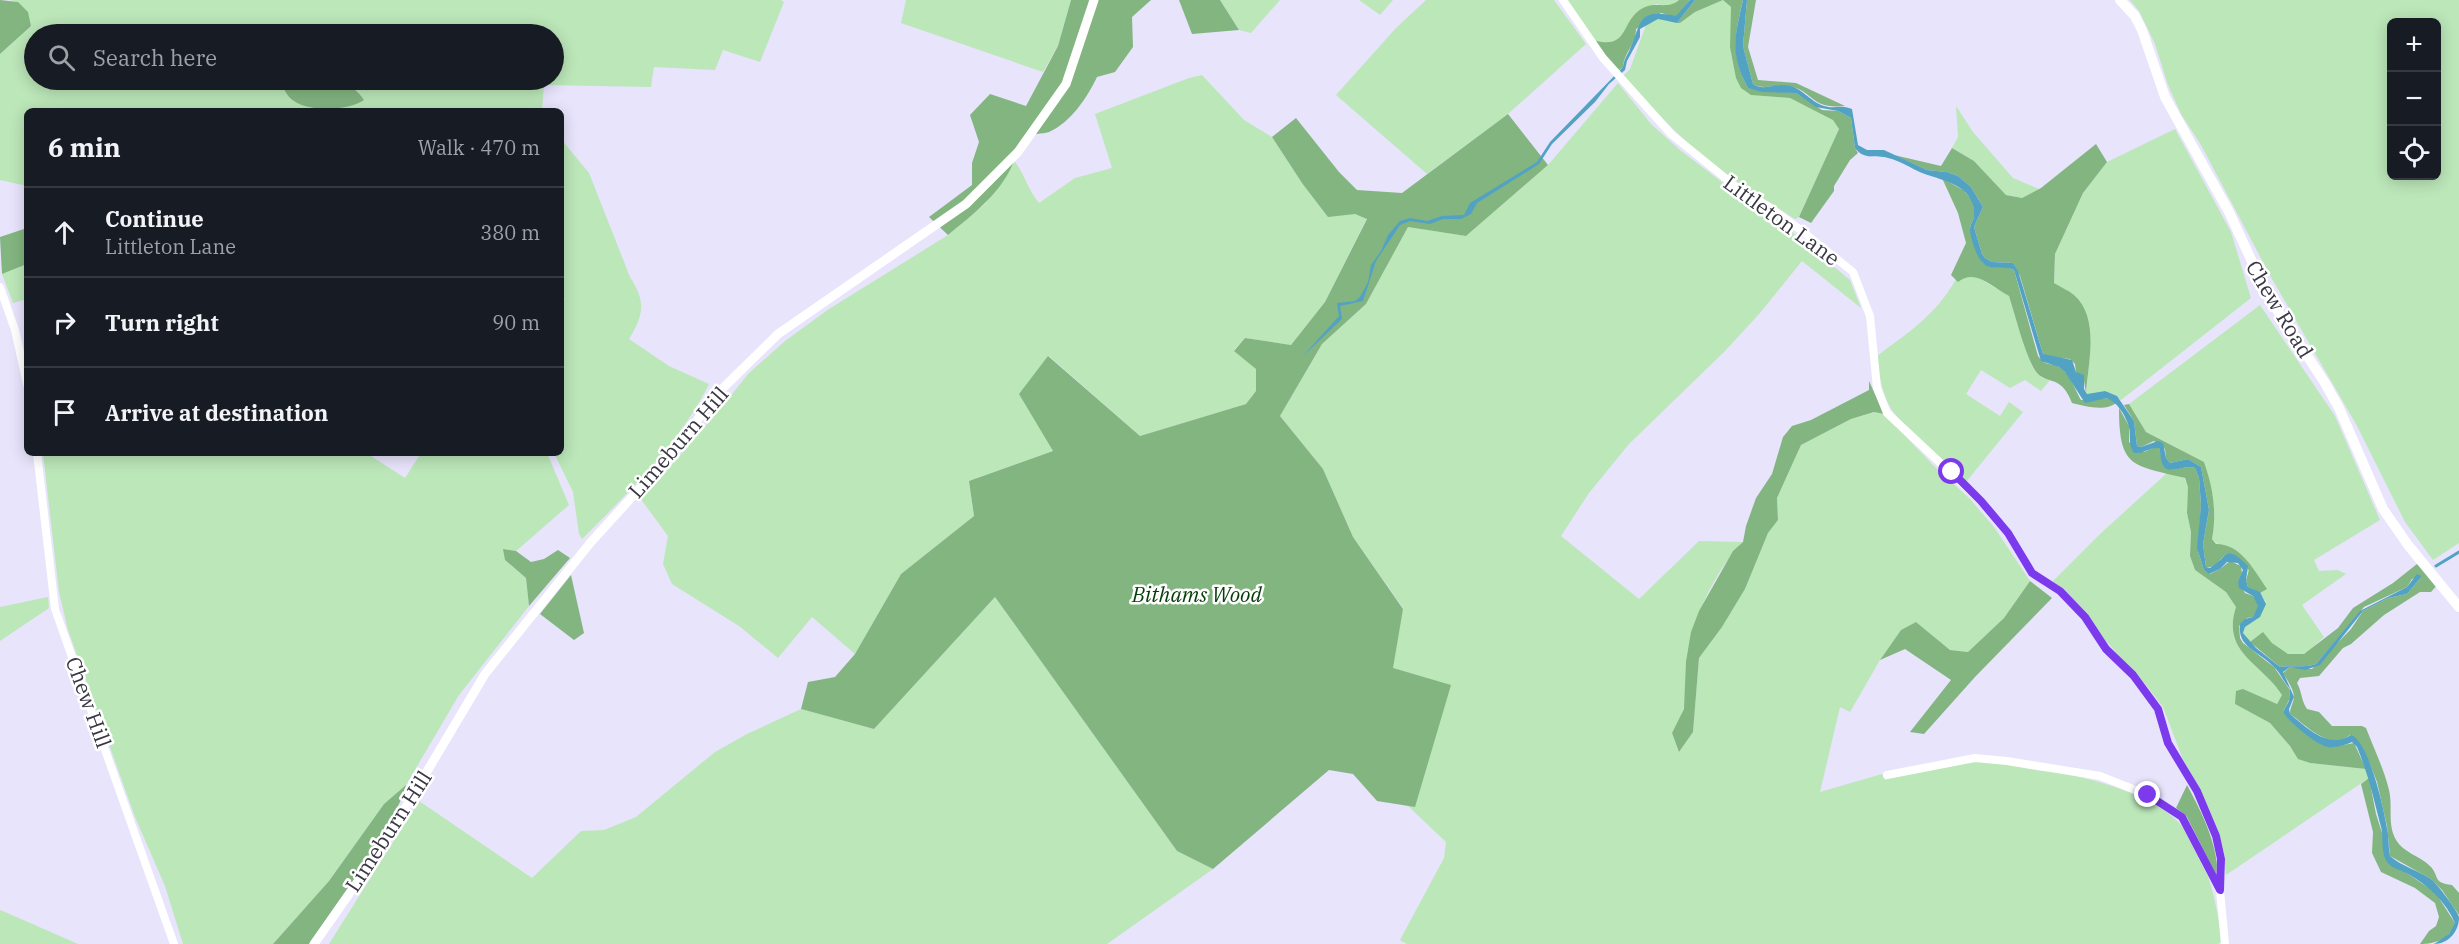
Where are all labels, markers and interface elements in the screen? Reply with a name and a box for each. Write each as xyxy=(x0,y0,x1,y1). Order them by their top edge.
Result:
map controls xyxy=(2387,18,2441,180)
button: + xyxy=(2387,18,2441,72)
search box xyxy=(24,24,564,90)
icon: search xyxy=(45,41,78,74)
text: Search here xyxy=(93,43,217,72)
button: − xyxy=(2387,72,2441,126)
button: locate xyxy=(2387,126,2441,180)
text: 6 min xyxy=(48,130,121,164)
text: Walk · 470 m xyxy=(418,134,540,161)
street label: Littleton Lane xyxy=(1718,168,1846,272)
text: Continue xyxy=(105,204,204,233)
icon: ahead xyxy=(48,216,81,249)
text: 380 m xyxy=(480,219,540,246)
text: Littleton Lane xyxy=(105,233,236,260)
street label: Chew Road xyxy=(2240,255,2320,363)
icon: right xyxy=(48,306,81,339)
text: Turn right xyxy=(105,308,219,337)
text: 90 m xyxy=(492,309,540,336)
street label: Limeburn Hill xyxy=(622,380,734,504)
icon: arrive xyxy=(48,396,81,429)
text: Arrive at destination xyxy=(105,398,328,427)
route start xyxy=(1938,458,1964,484)
park label: Bithams Wood xyxy=(1131,580,1262,608)
street label: Chew Hill xyxy=(60,653,118,751)
street label: Limeburn Hill xyxy=(338,765,438,897)
route end xyxy=(2134,781,2160,807)

